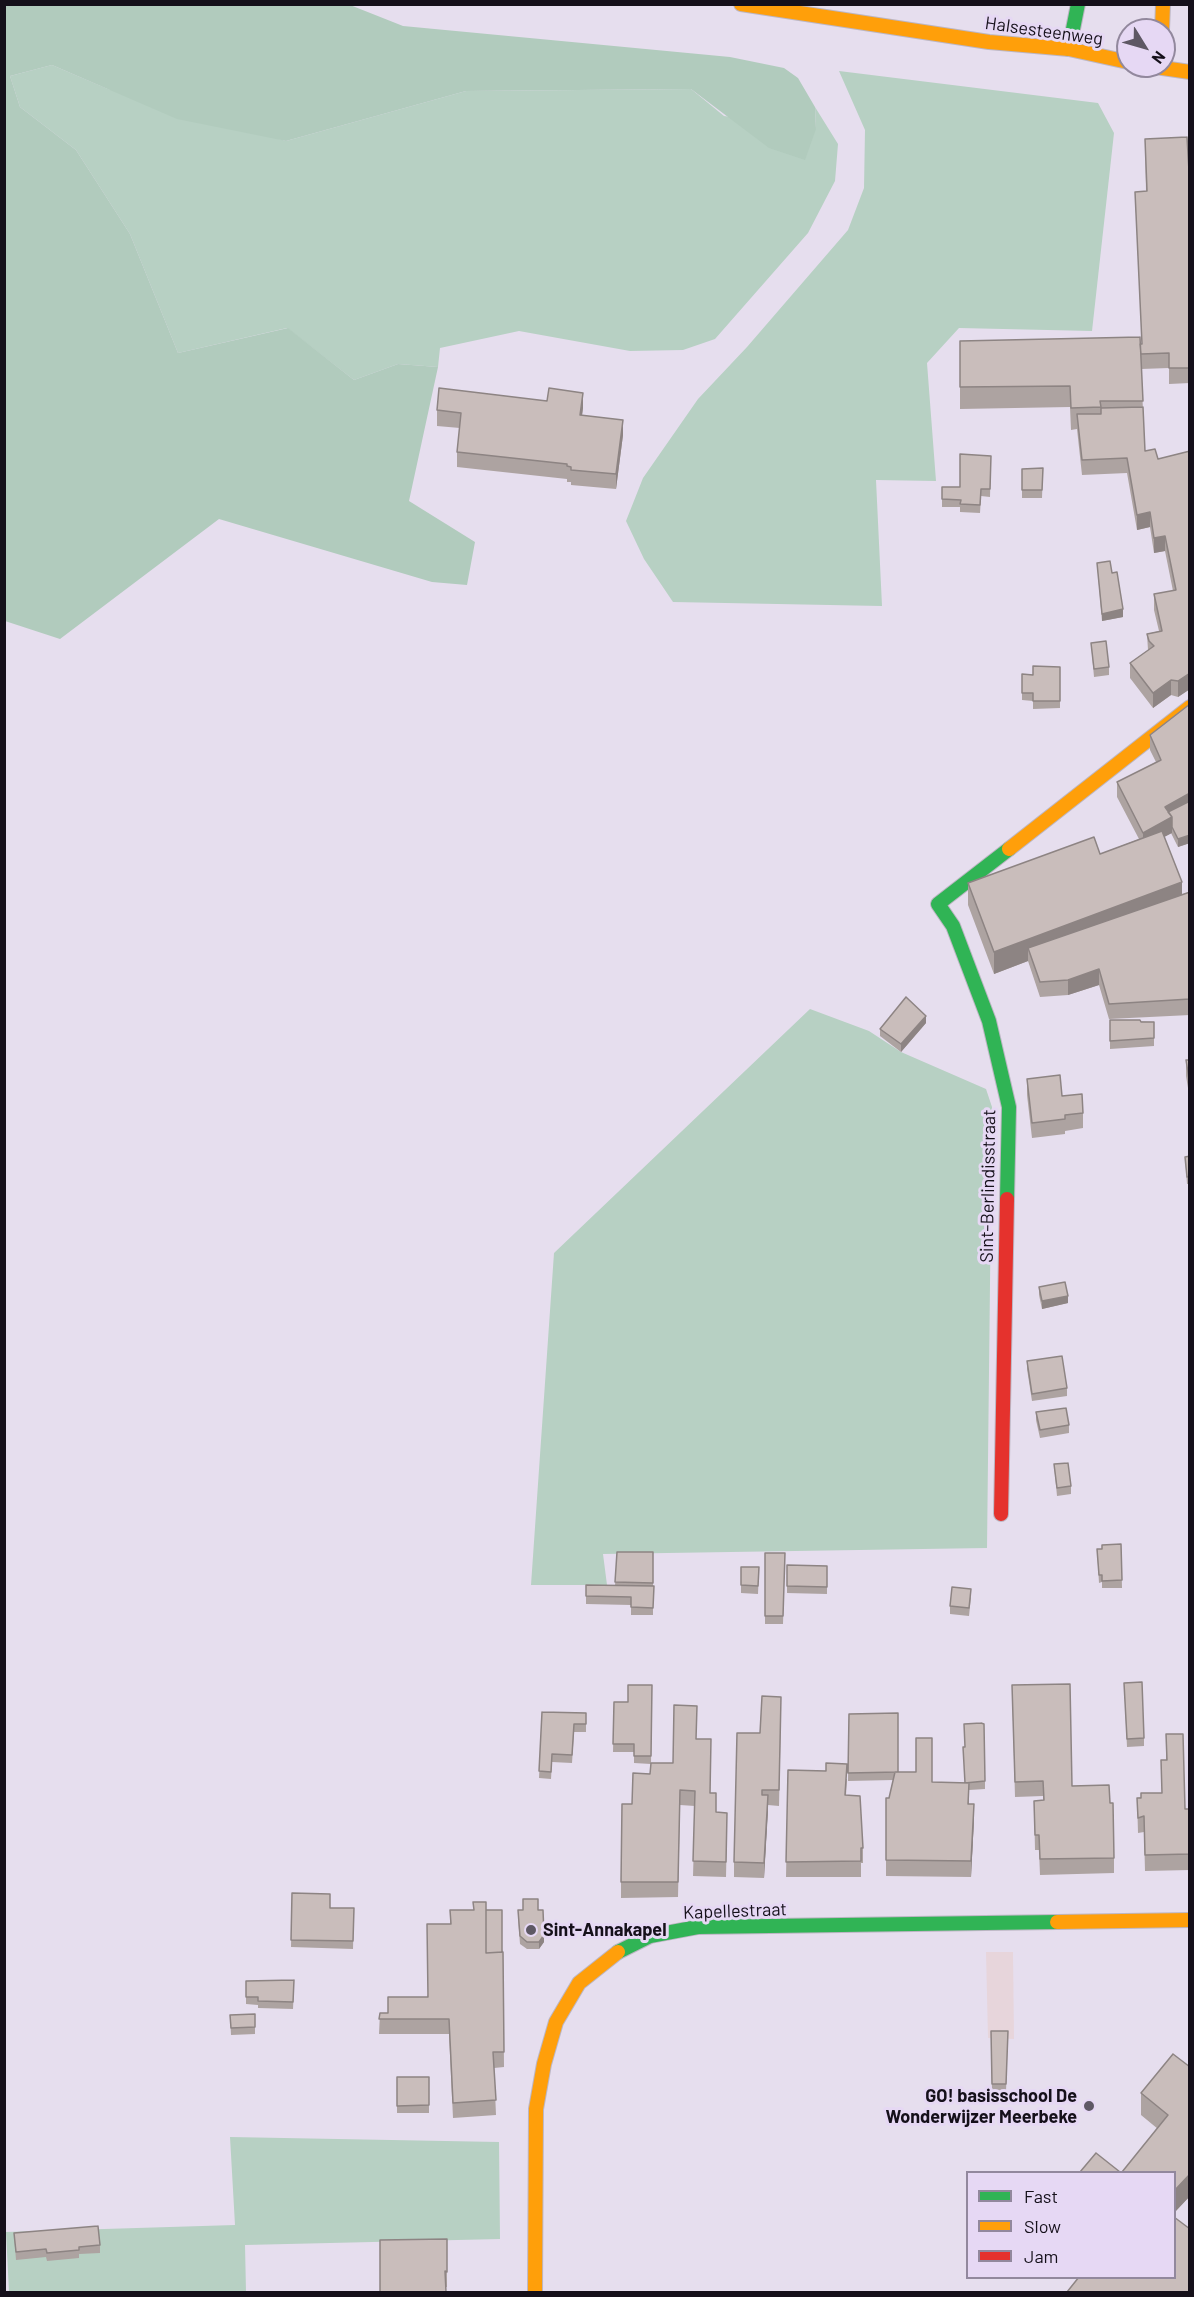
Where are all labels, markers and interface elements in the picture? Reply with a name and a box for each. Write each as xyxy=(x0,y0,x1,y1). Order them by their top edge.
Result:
street label: Halsesteenweg xyxy=(984,12,1104,50)
north arrow xyxy=(1116,18,1176,78)
text: N xyxy=(1148,48,1170,68)
street label: Sint-Berlindisstraat xyxy=(976,1109,1000,1263)
street label: Kapellestraat xyxy=(683,1898,787,1924)
place label: Sint-Annakapel xyxy=(543,1919,667,1941)
marker: Sint-Annakapel xyxy=(524,1923,538,1937)
place label: GO! basisschool De Wonderwijzer Meerbeke xyxy=(886,2085,1077,2128)
marker: GO! basisschool De Wonderwijzer Meerbeke xyxy=(1082,2099,1096,2113)
legend xyxy=(966,2171,1176,2279)
text: Fast xyxy=(1024,2185,1058,2207)
text: Slow xyxy=(1024,2215,1061,2237)
text: Jam xyxy=(1024,2245,1058,2267)

